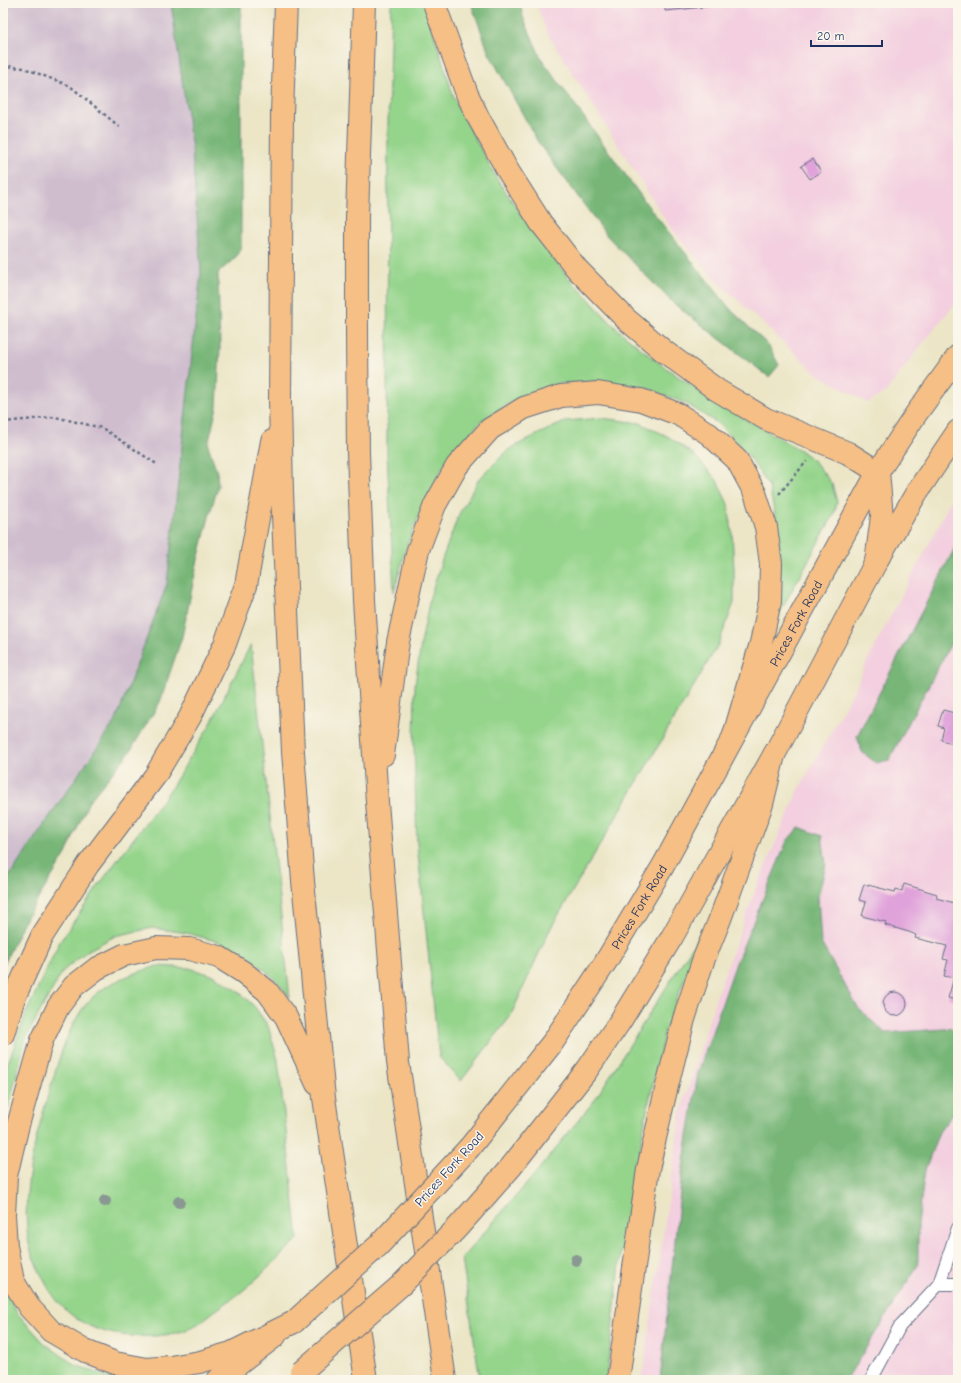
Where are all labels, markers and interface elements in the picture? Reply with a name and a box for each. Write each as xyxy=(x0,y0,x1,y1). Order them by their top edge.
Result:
scale bar xyxy=(811,22,882,48)
text: 20 m xyxy=(817,29,845,43)
street label: Prices Fork Road xyxy=(766,578,825,669)
street label: Prices Fork Road xyxy=(608,862,670,952)
street label: Prices Fork Road xyxy=(412,1129,486,1209)

